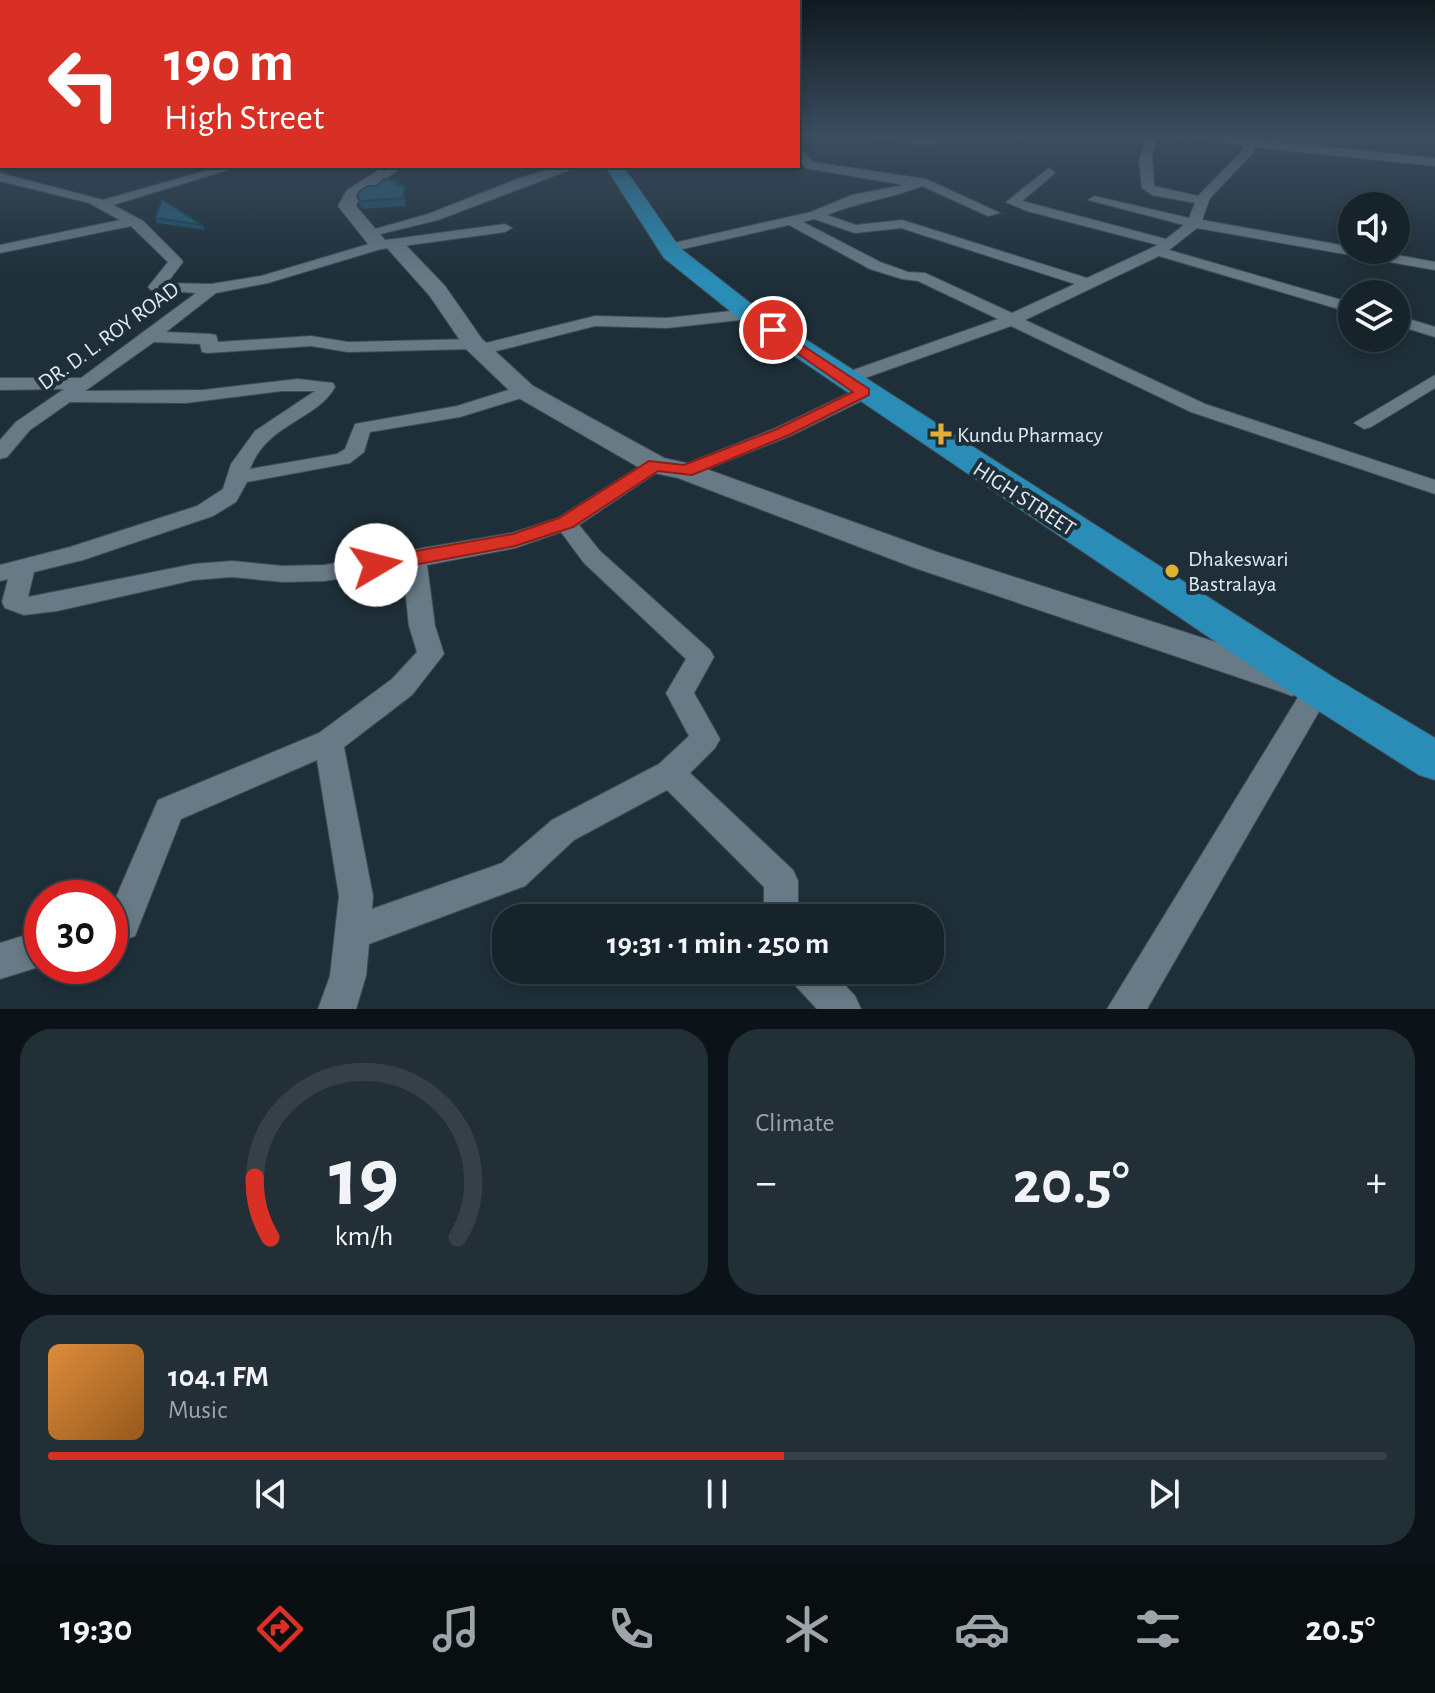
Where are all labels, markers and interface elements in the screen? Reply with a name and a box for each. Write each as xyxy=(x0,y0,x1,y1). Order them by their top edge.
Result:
icon: left xyxy=(32,32,136,136)
text: 190 m xyxy=(164,35,294,91)
text: High Street xyxy=(164,100,324,136)
map controls xyxy=(1338,192,1410,352)
button: sound xyxy=(1338,192,1410,264)
street label: DR. D. L. ROY ROAD xyxy=(34,278,183,394)
button: layers xyxy=(1338,280,1410,352)
pin xyxy=(739,296,807,364)
icon: arrive xyxy=(751,308,795,352)
place label: Kundu Pharmacy xyxy=(957,424,1103,446)
marker: Kundu Pharmacy xyxy=(932,425,950,443)
street label: HIGH STREET xyxy=(969,458,1080,540)
position arrow xyxy=(334,523,418,607)
place label: Dhakeswari Bastralaya xyxy=(1188,548,1289,595)
marker: Dhakeswari Bastralaya xyxy=(1163,562,1181,580)
speed limit sign: 30 xyxy=(24,880,128,984)
text: 19:31 · 1 min · 250 m xyxy=(607,929,829,959)
text: Climate xyxy=(756,1110,834,1136)
text: 19 xyxy=(329,1137,399,1221)
text: 20.5° xyxy=(1013,1154,1130,1214)
text: − xyxy=(756,1161,777,1205)
text: + xyxy=(1366,1161,1387,1205)
text: km/h xyxy=(334,1222,393,1251)
text: 104.1 FM xyxy=(168,1362,269,1392)
text: Music xyxy=(168,1397,227,1423)
icon: previous xyxy=(249,1472,293,1516)
icon: pause xyxy=(695,1472,739,1516)
icon: next xyxy=(1142,1472,1186,1516)
icon: directions xyxy=(252,1601,308,1657)
icon: music xyxy=(428,1601,484,1657)
icon: phone xyxy=(603,1601,659,1657)
icon: climate xyxy=(779,1601,835,1657)
icon: car xyxy=(954,1601,1010,1657)
icon: filters xyxy=(1130,1601,1186,1657)
text: 19:30 xyxy=(60,1611,133,1647)
text: 20.5° xyxy=(1305,1611,1375,1647)

